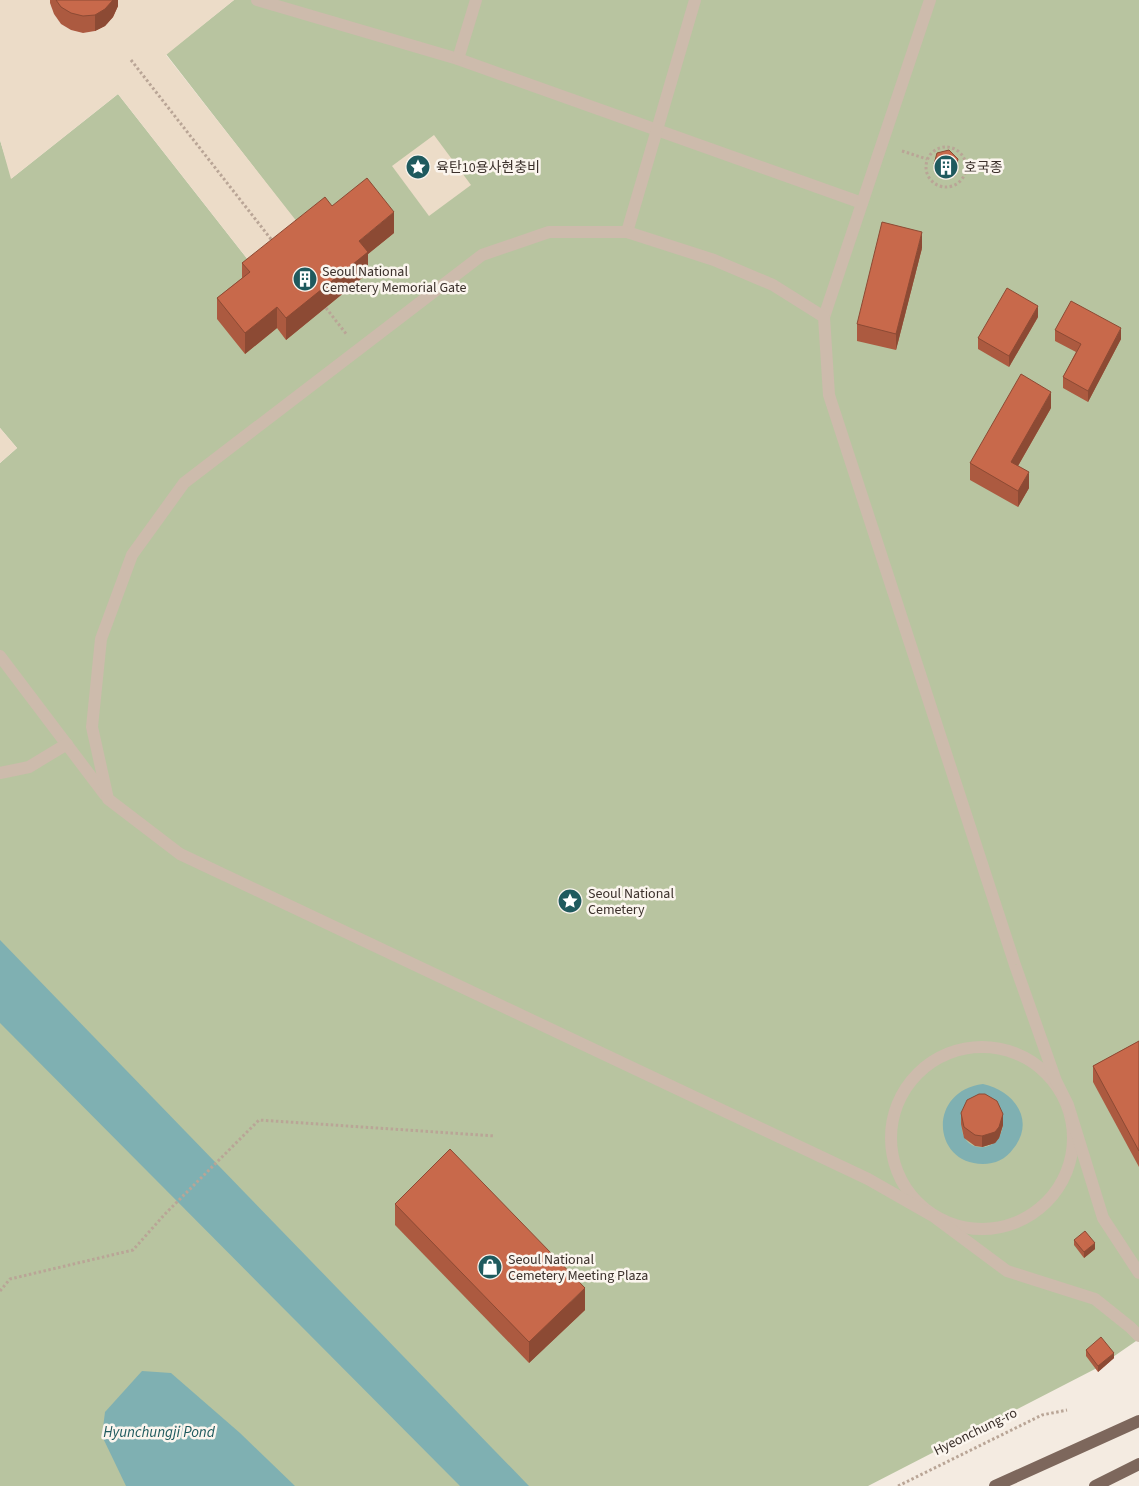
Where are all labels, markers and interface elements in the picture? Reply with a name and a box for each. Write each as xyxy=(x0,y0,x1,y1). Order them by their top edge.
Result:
place icon: 육탄10용사현충비 xyxy=(405,154,431,180)
building icon: 호국종 xyxy=(933,154,959,180)
place label: 육탄10용사현충비 xyxy=(436,158,540,178)
place label: 호국종 xyxy=(964,158,1003,178)
place label: Seoul National Cemetery Memorial Gate xyxy=(322,262,466,298)
building icon: Seoul National Cemetery Memorial Gate xyxy=(292,266,318,292)
place label: Seoul National Cemetery xyxy=(588,884,674,920)
place icon: Seoul National Cemetery xyxy=(557,888,583,914)
place label: Seoul National Cemetery Meeting Plaza xyxy=(508,1250,648,1286)
shop icon: Seoul National Cemetery Meeting Plaza xyxy=(477,1254,503,1280)
street label: Hyeonchung-ro xyxy=(930,1403,1021,1461)
water label: Hyunchungji Pond xyxy=(103,1422,216,1443)

